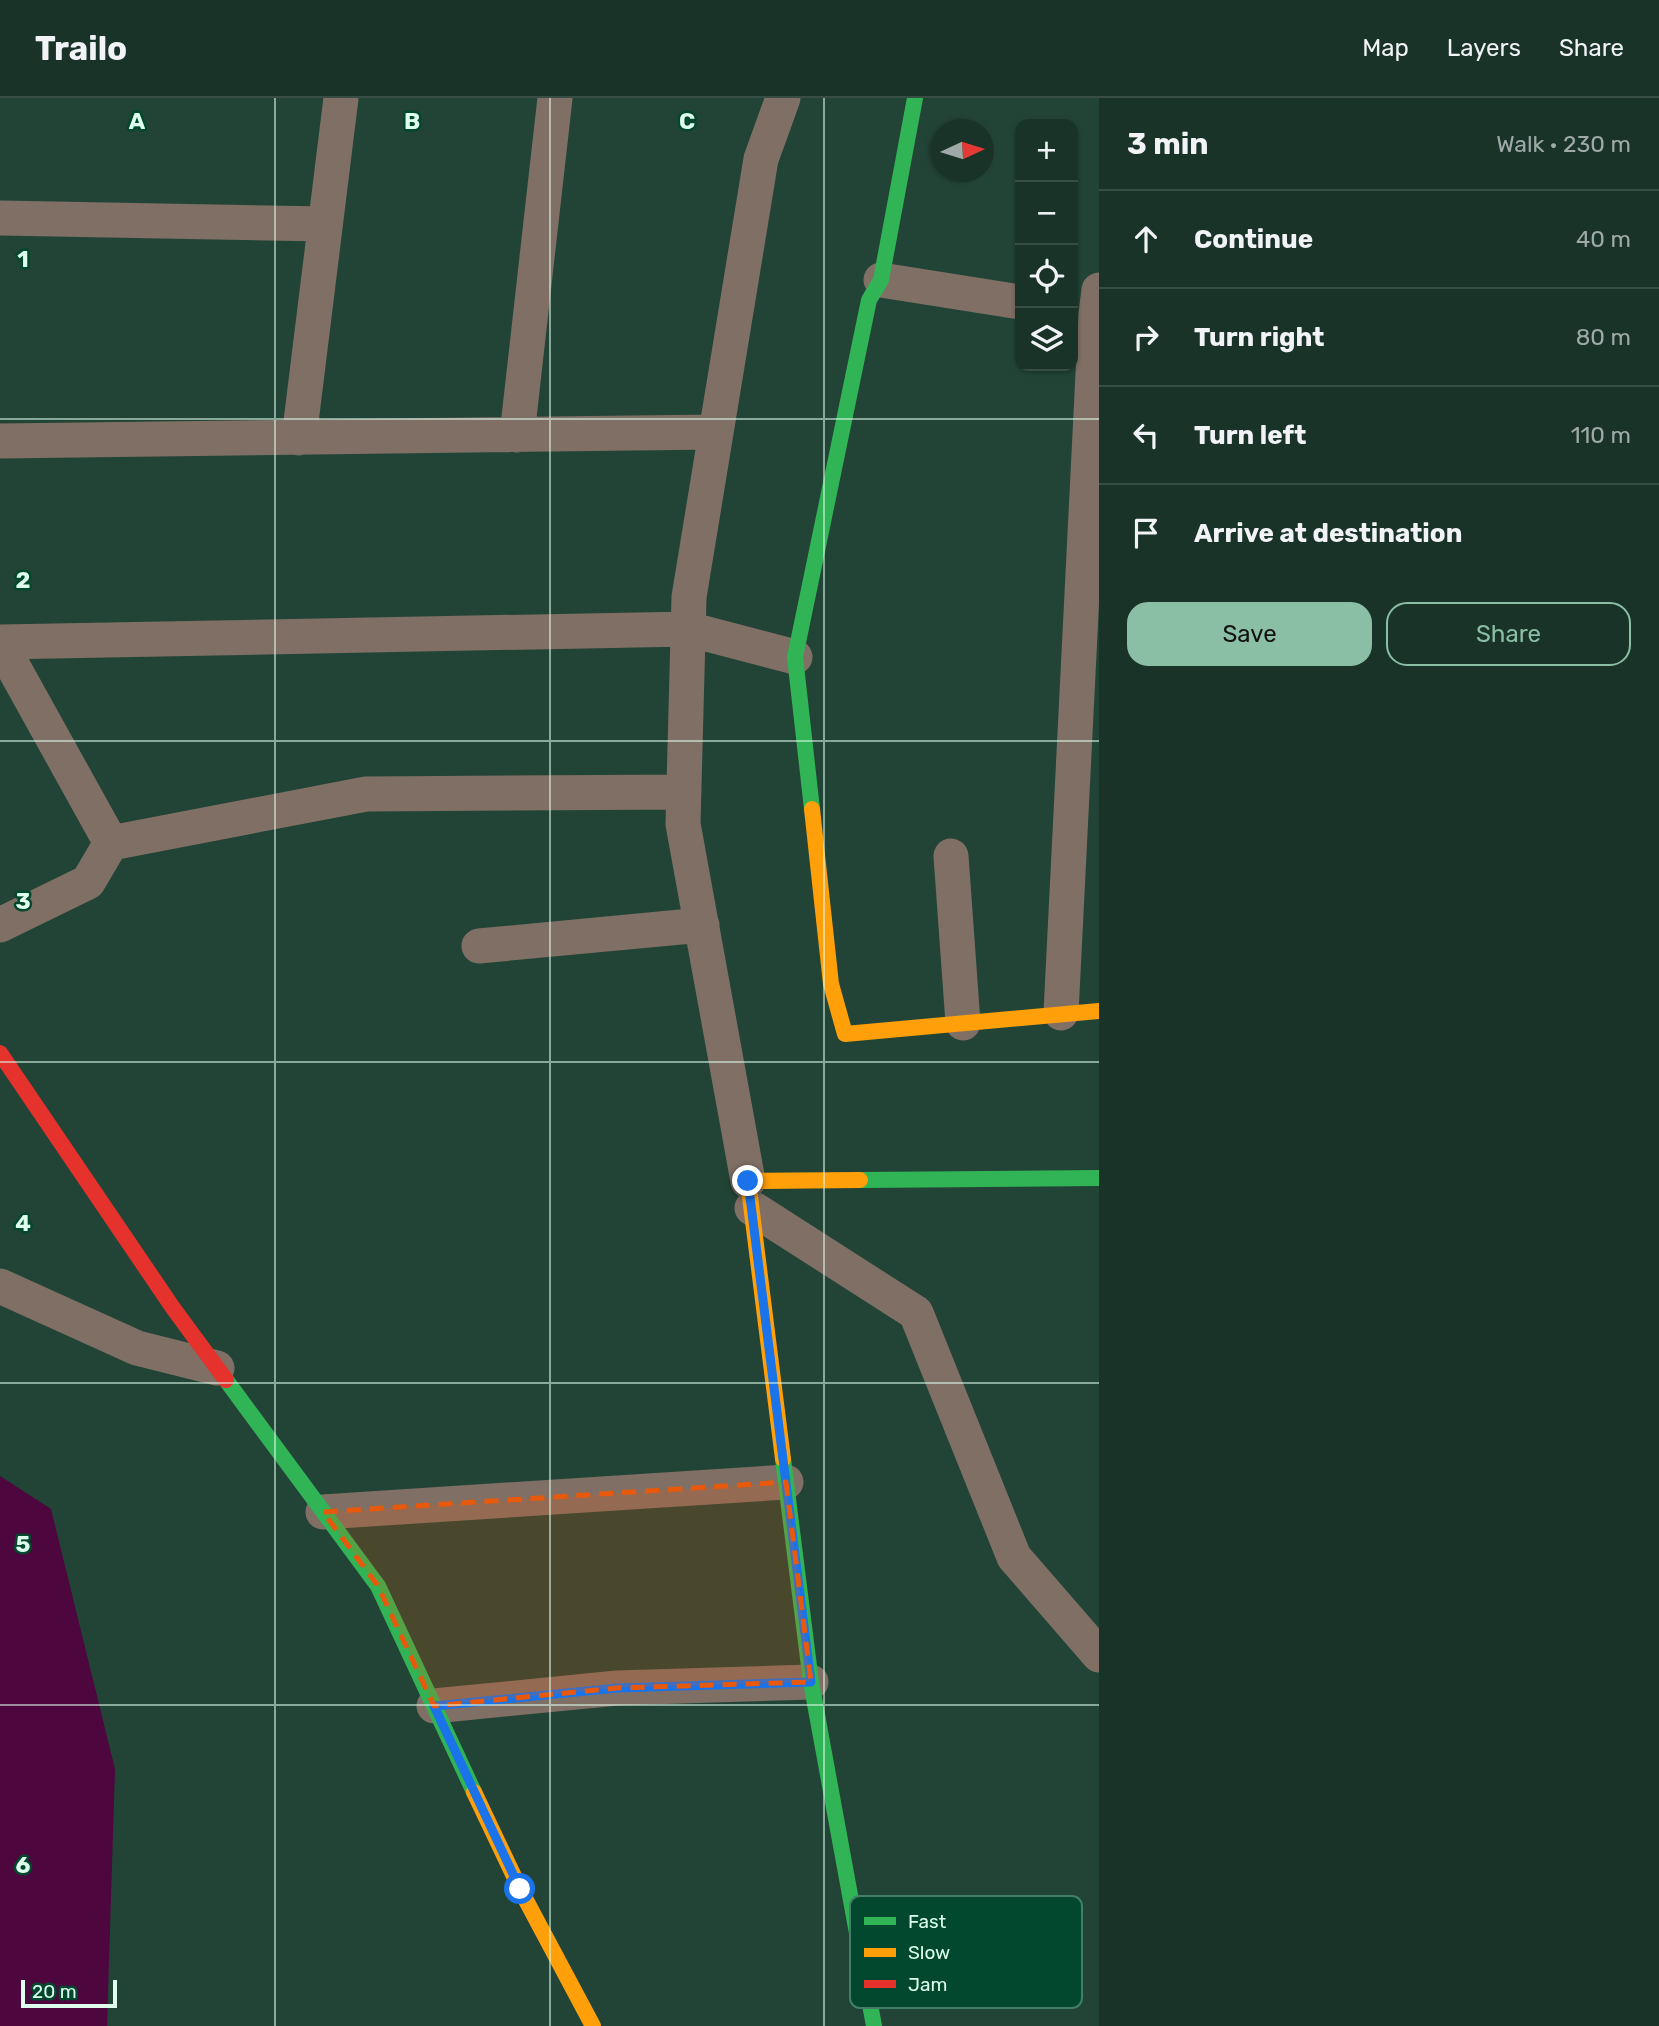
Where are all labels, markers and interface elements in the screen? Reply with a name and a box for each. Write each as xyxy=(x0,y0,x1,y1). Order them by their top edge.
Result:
text: Trailo xyxy=(35,29,127,68)
text: Map xyxy=(1362,34,1409,62)
text: Layers xyxy=(1447,34,1521,62)
text: Share xyxy=(1559,34,1624,62)
text: A xyxy=(129,107,146,135)
text: B xyxy=(404,107,420,135)
text: C xyxy=(679,107,695,135)
north arrow xyxy=(931,119,994,182)
map controls xyxy=(1015,119,1078,371)
button: + xyxy=(1015,119,1078,182)
text: 3 min xyxy=(1127,126,1209,162)
text: Walk · 230 m xyxy=(1496,130,1631,158)
button: − xyxy=(1015,182,1078,245)
icon: ahead xyxy=(1127,220,1165,258)
text: Continue xyxy=(1194,224,1313,255)
text: 40 m xyxy=(1576,225,1631,253)
text: 1 xyxy=(17,245,29,273)
button: locate xyxy=(1015,245,1078,308)
button: layers xyxy=(1015,308,1078,371)
icon: right xyxy=(1127,318,1165,356)
text: Turn right xyxy=(1194,322,1324,353)
text: 80 m xyxy=(1576,323,1631,351)
icon: left xyxy=(1127,416,1165,454)
text: Turn left xyxy=(1194,420,1306,451)
text: 110 m xyxy=(1571,421,1631,449)
icon: arrive xyxy=(1127,514,1165,552)
text: Arrive at destination xyxy=(1194,518,1462,549)
text: 2 xyxy=(16,566,30,594)
button: Save xyxy=(1127,602,1372,666)
button: Share xyxy=(1386,602,1631,666)
text: 3 xyxy=(15,887,31,915)
route end xyxy=(732,1165,763,1196)
text: 4 xyxy=(15,1209,31,1237)
text: 5 xyxy=(16,1530,31,1558)
text: 6 xyxy=(16,1851,31,1879)
route start xyxy=(504,1873,535,1904)
legend xyxy=(850,1896,1082,2008)
text: Fast xyxy=(908,1910,947,1933)
text: Slow xyxy=(908,1941,950,1964)
text: Jam xyxy=(908,1973,947,1996)
scale bar xyxy=(21,1977,117,2009)
text: 20 m xyxy=(32,1980,77,2003)

